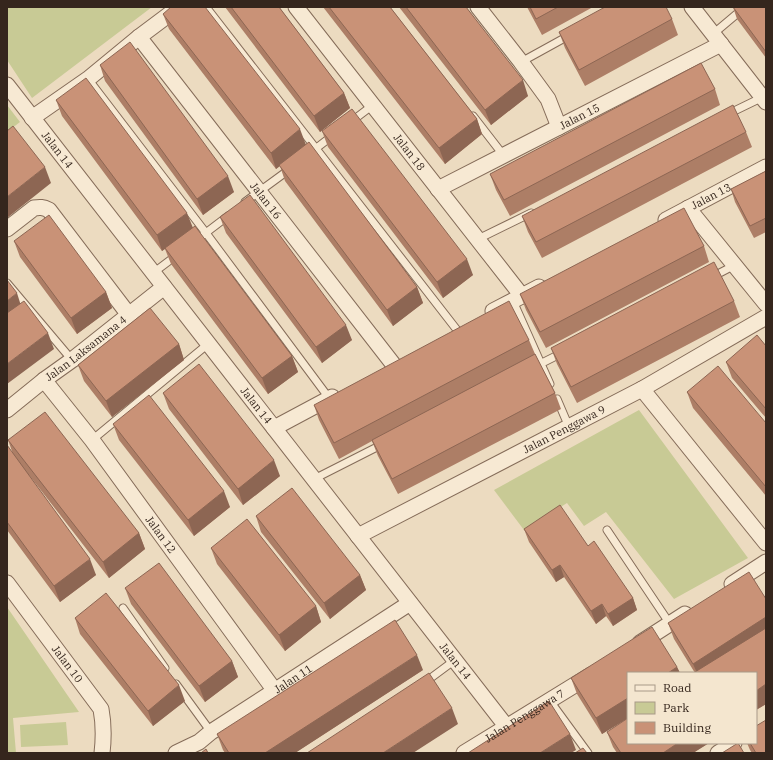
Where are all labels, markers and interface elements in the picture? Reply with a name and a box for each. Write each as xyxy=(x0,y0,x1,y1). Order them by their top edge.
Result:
street label: Jalan 15 xyxy=(557,100,602,133)
street label: Jalan 14 xyxy=(39,128,76,171)
street label: Jalan 18 xyxy=(391,131,428,173)
street label: Jalan 16 xyxy=(247,179,285,222)
street label: Jalan 13 xyxy=(689,180,733,212)
street label: Jalan Laksamana 4 xyxy=(42,312,130,384)
street label: Jalan 14 xyxy=(238,384,275,427)
street label: Jalan Penggawa 9 xyxy=(520,402,608,456)
street label: Jalan 12 xyxy=(143,513,179,556)
street label: Jalan 14 xyxy=(437,640,474,683)
street label: Jalan 10 xyxy=(49,642,86,686)
street label: Jalan 11 xyxy=(271,661,315,696)
legend xyxy=(627,672,757,744)
text: Road xyxy=(663,680,692,695)
street label: Jalan Penggawa 7 xyxy=(482,686,567,746)
text: Park xyxy=(663,700,689,715)
text: Building xyxy=(663,720,711,735)

